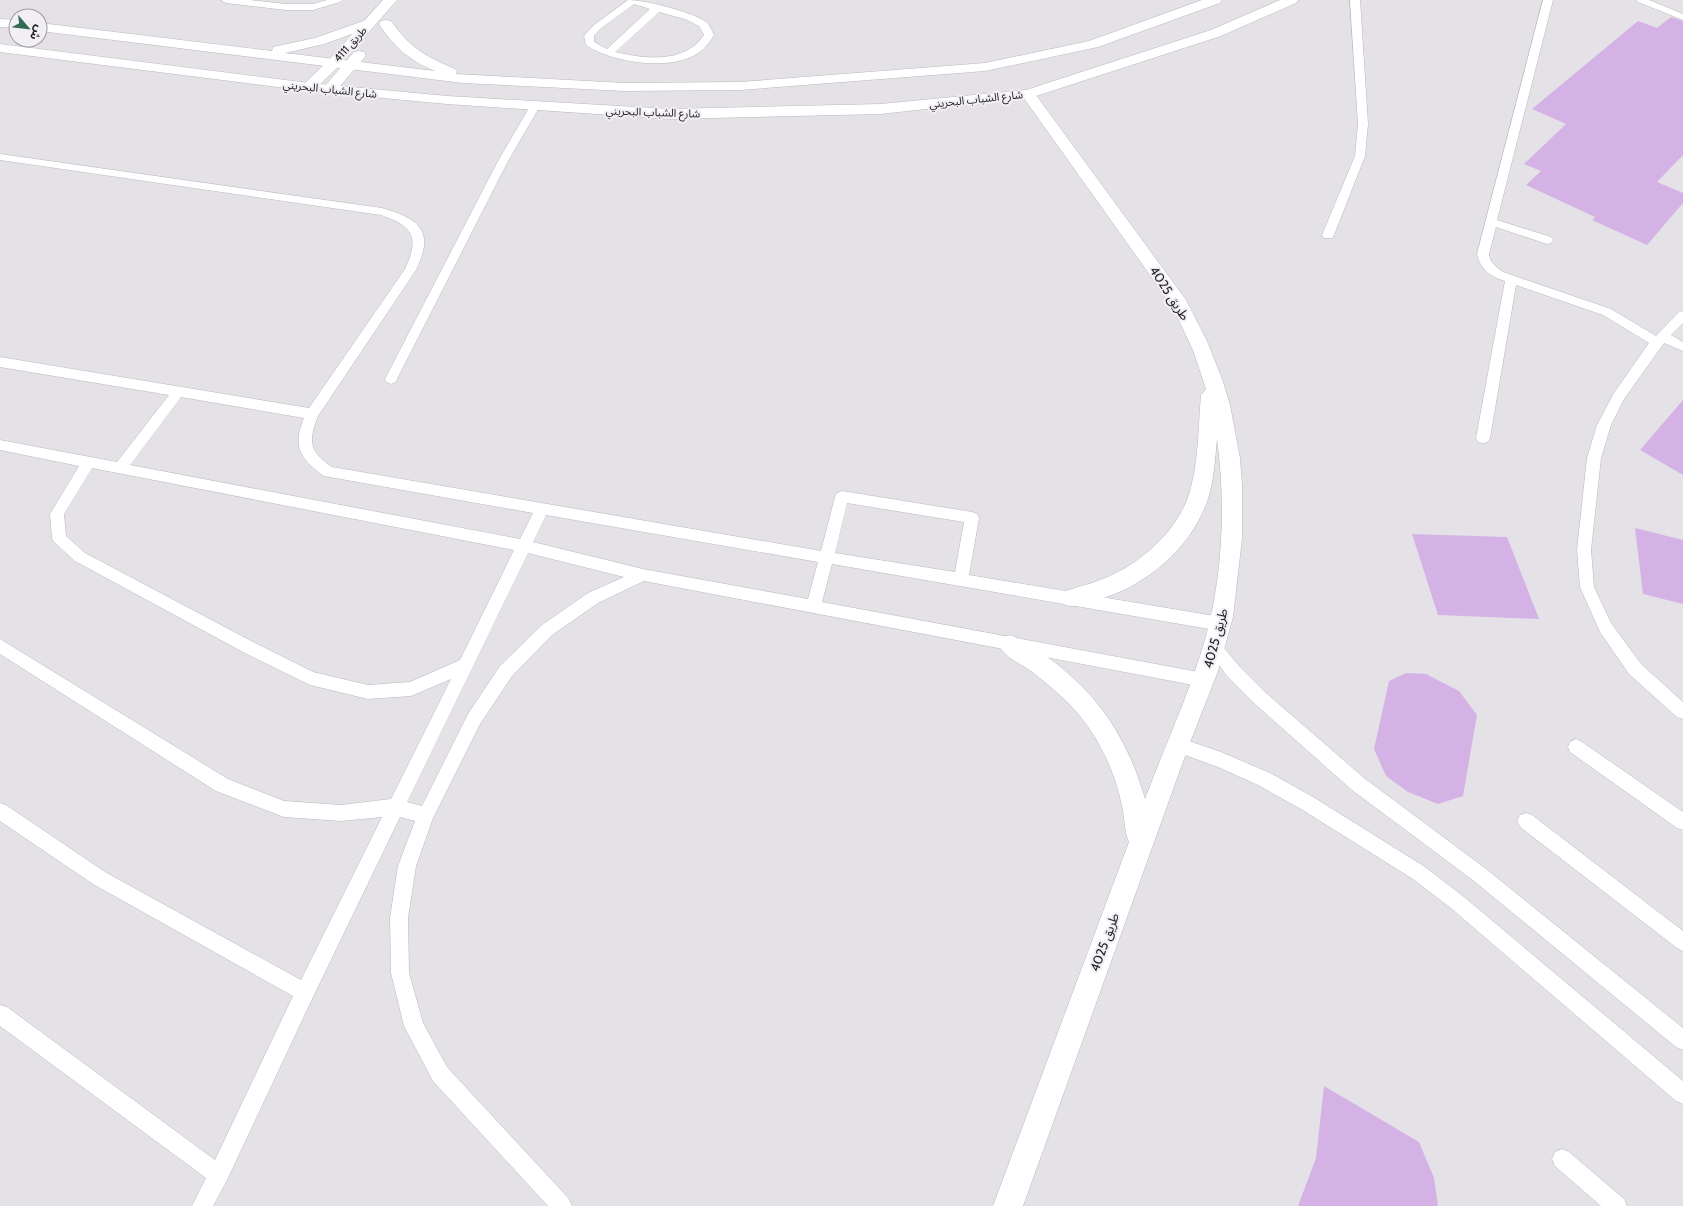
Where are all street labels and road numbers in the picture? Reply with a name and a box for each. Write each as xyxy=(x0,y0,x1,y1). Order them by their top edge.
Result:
street label: طريق 4111 xyxy=(330,23,370,65)
street label: شارع الشباب البحريني xyxy=(282,77,378,103)
street label: شارع الشباب البحريني xyxy=(928,87,1024,113)
street label: شارع الشباب البحريني xyxy=(605,103,701,123)
street label: طريق 4025 xyxy=(1146,263,1194,324)
street label: طريق 4025 xyxy=(1199,606,1232,670)
street label: طريق 4025 xyxy=(1086,910,1123,974)

